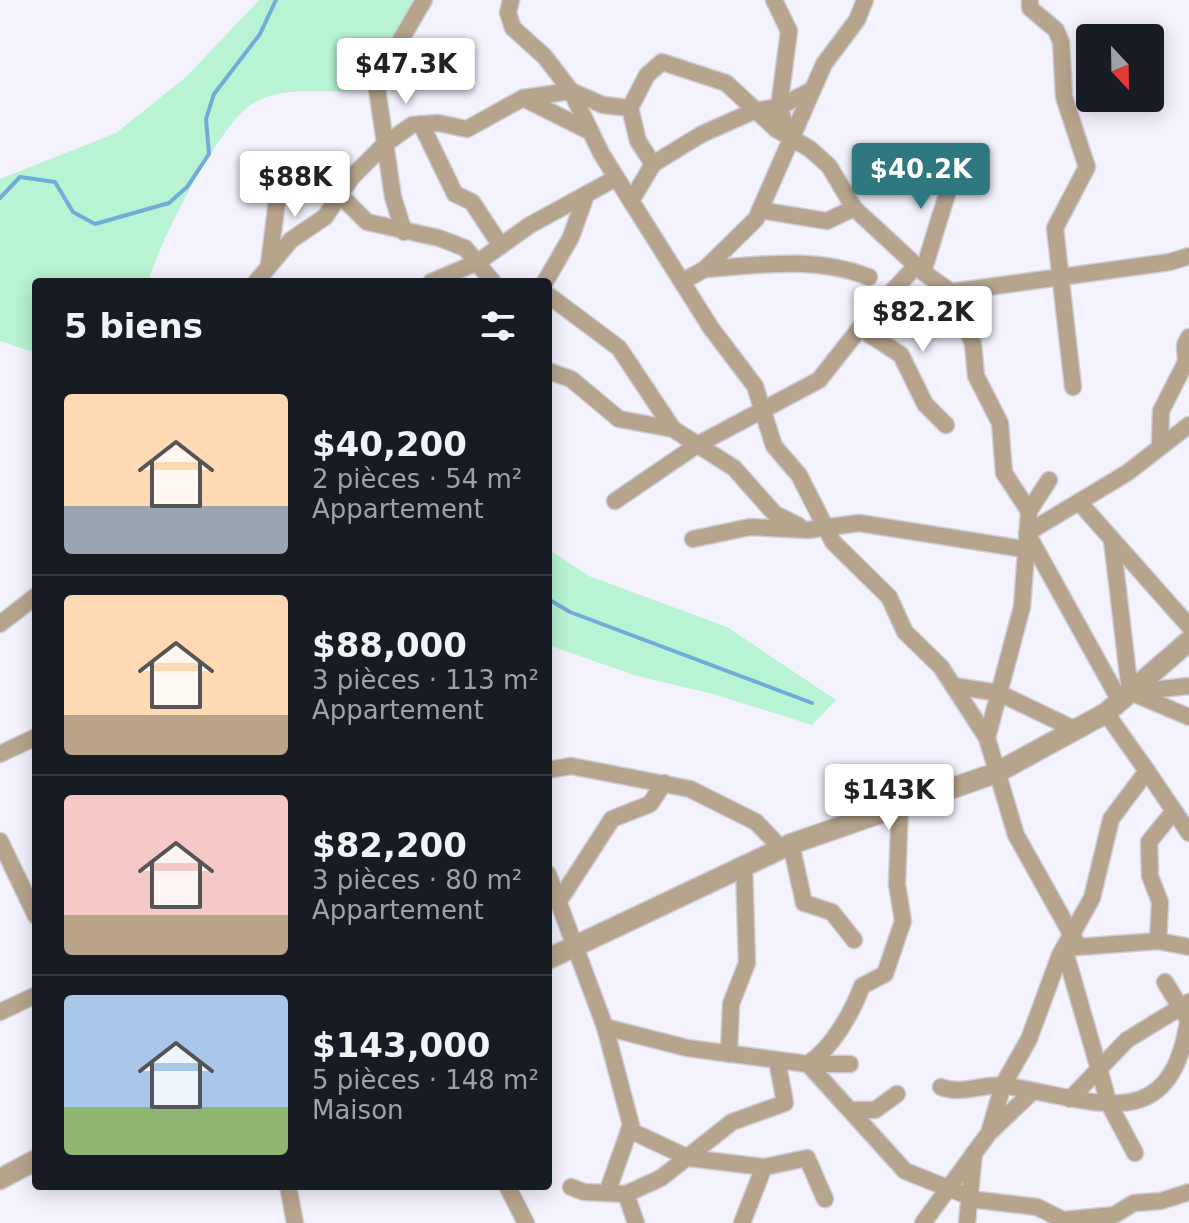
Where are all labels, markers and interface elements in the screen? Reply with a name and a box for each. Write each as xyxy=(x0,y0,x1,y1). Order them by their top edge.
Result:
north arrow xyxy=(1076,24,1164,112)
map controls xyxy=(1076,24,1164,112)
pin: $47.3K xyxy=(341,38,471,106)
text: $47.3K xyxy=(355,49,457,79)
pin: $40.2K xyxy=(856,143,986,211)
pin: $88K xyxy=(248,151,342,219)
text: $40.2K xyxy=(870,154,972,184)
text: $88K xyxy=(258,162,332,192)
pin: $82.2K xyxy=(858,286,988,354)
text: $82.2K xyxy=(872,297,974,327)
icon: filters xyxy=(476,304,520,348)
text: 5 biens xyxy=(64,306,203,346)
text: $40,200 xyxy=(312,424,467,464)
icon: home xyxy=(128,426,224,522)
text: 2 pièces · 54 m² xyxy=(312,464,522,494)
text: Appartement xyxy=(312,494,484,524)
text: $88,000 xyxy=(312,625,467,665)
icon: home xyxy=(128,627,224,723)
text: 3 pièces · 113 m² xyxy=(312,665,539,695)
text: Appartement xyxy=(312,695,484,725)
pin: $143K xyxy=(833,764,945,832)
text: $143K xyxy=(843,775,935,805)
text: $82,200 xyxy=(312,825,467,865)
icon: home xyxy=(128,827,224,923)
text: 3 pièces · 80 m² xyxy=(312,865,522,895)
text: Appartement xyxy=(312,895,484,925)
text: $143,000 xyxy=(312,1025,491,1065)
icon: home xyxy=(128,1027,224,1123)
text: 5 pièces · 148 m² xyxy=(312,1065,539,1095)
text: Maison xyxy=(312,1095,404,1125)

